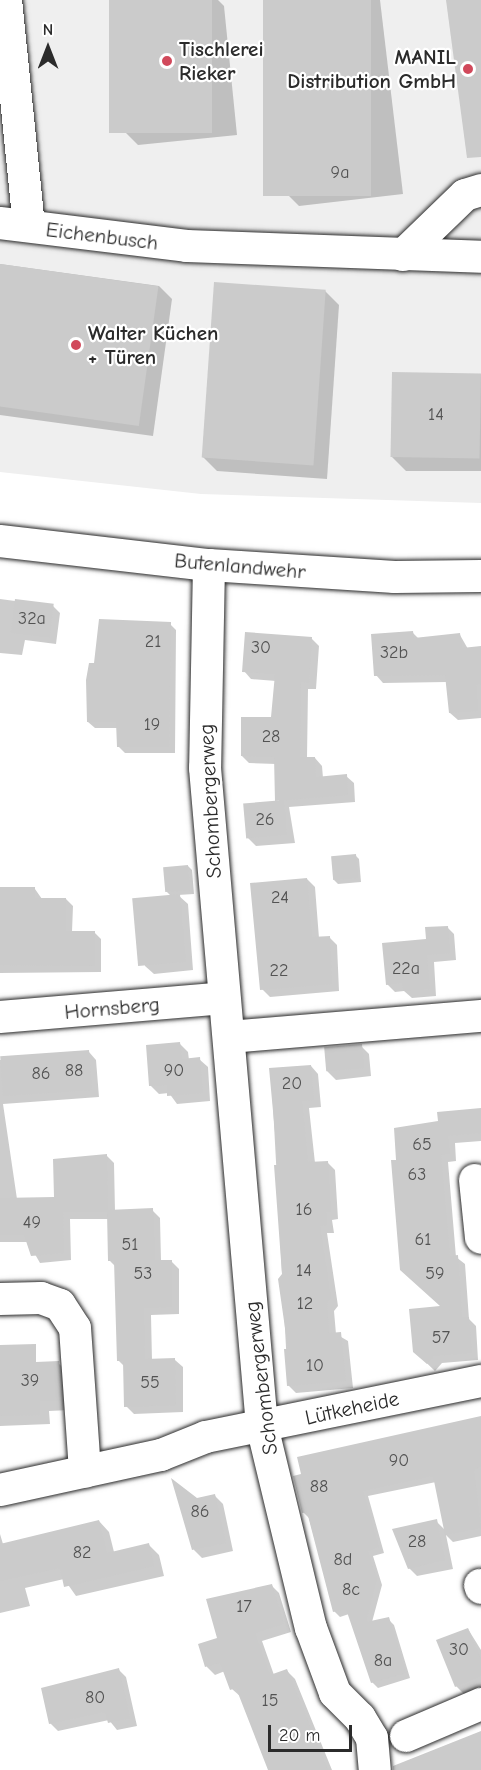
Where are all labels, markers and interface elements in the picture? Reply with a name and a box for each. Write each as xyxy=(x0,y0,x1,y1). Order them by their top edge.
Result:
north arrow xyxy=(18,18,78,78)
text: N xyxy=(43,21,53,39)
place label: Tischlerei Rieker xyxy=(179,36,264,86)
place label: MANIL Distribution GmbH xyxy=(287,44,456,94)
marker: Tischlerei Rieker xyxy=(160,54,174,68)
marker: MANIL Distribution GmbH xyxy=(461,62,475,76)
house number: 9a xyxy=(331,162,349,184)
street label: Eichenbusch xyxy=(44,217,160,255)
place label: Walter Küchen + Türen xyxy=(88,320,218,370)
marker: Walter Küchen + Türen xyxy=(69,338,83,352)
house number: 14 xyxy=(428,404,444,426)
street label: Butenlandwehr xyxy=(173,548,307,584)
house number: 32a xyxy=(18,608,46,630)
house number: 21 xyxy=(145,631,161,653)
house number: 30 xyxy=(251,637,271,659)
house number: 32b xyxy=(380,642,408,664)
house number: 19 xyxy=(144,714,160,736)
street label: Schombergerweg xyxy=(193,723,227,879)
house number: 28 xyxy=(262,726,280,748)
house number: 26 xyxy=(255,809,275,831)
house number: 24 xyxy=(271,887,289,909)
house number: 22a xyxy=(392,958,420,980)
house number: 22 xyxy=(270,960,288,982)
street label: Hornsberg xyxy=(63,991,161,1025)
house number: 88 xyxy=(65,1060,83,1082)
house number: 90 xyxy=(164,1060,184,1082)
house number: 86 xyxy=(31,1063,51,1085)
house number: 20 xyxy=(282,1073,302,1095)
house number: 65 xyxy=(412,1134,432,1156)
house number: 63 xyxy=(408,1164,426,1186)
house number: 16 xyxy=(296,1199,312,1221)
house number: 49 xyxy=(23,1212,41,1234)
house number: 61 xyxy=(415,1229,431,1251)
house number: 51 xyxy=(122,1234,138,1256)
house number: 14 xyxy=(296,1260,312,1282)
house number: 53 xyxy=(134,1263,152,1285)
house number: 59 xyxy=(425,1263,445,1285)
house number: 12 xyxy=(297,1293,313,1315)
street label: Schombergerweg xyxy=(239,1300,283,1456)
house number: 57 xyxy=(432,1327,450,1349)
house number: 10 xyxy=(306,1355,324,1377)
house number: 39 xyxy=(21,1370,39,1392)
house number: 55 xyxy=(140,1372,160,1394)
street label: Lütkeheide xyxy=(303,1386,401,1430)
house number: 90 xyxy=(389,1450,409,1472)
house number: 88 xyxy=(310,1476,328,1498)
house number: 86 xyxy=(190,1501,210,1523)
house number: 28 xyxy=(408,1531,426,1553)
house number: 82 xyxy=(73,1542,91,1564)
house number: 8d xyxy=(334,1549,352,1571)
house number: 8c xyxy=(342,1579,360,1601)
house number: 17 xyxy=(236,1596,252,1618)
house number: 30 xyxy=(449,1639,469,1661)
house number: 8a xyxy=(374,1650,392,1672)
house number: 80 xyxy=(85,1687,105,1709)
house number: 15 xyxy=(262,1690,278,1712)
scale bar xyxy=(271,1713,355,1751)
text: 20 m xyxy=(279,1725,320,1746)

